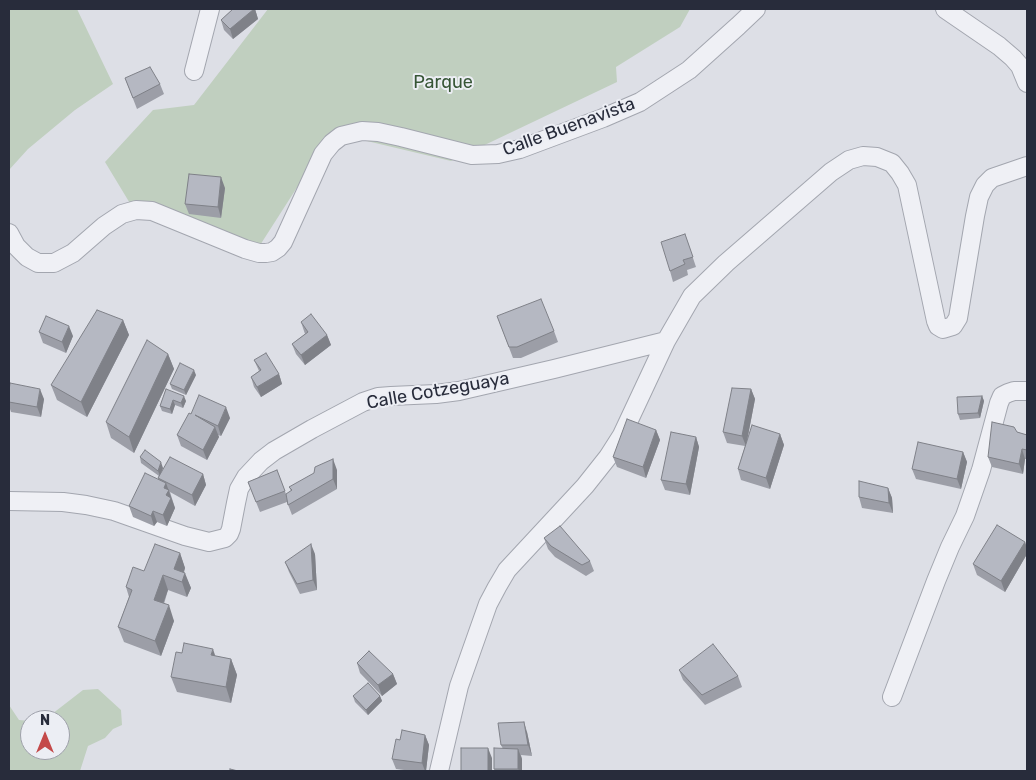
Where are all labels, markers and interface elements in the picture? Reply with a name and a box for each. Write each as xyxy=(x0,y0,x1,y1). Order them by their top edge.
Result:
park label: Parque xyxy=(413,72,473,94)
street label: Calle Buenavista xyxy=(500,93,638,161)
street label: Calle Cotzeguaya xyxy=(365,368,511,414)
north arrow xyxy=(20,710,70,760)
text: N xyxy=(40,712,50,729)

